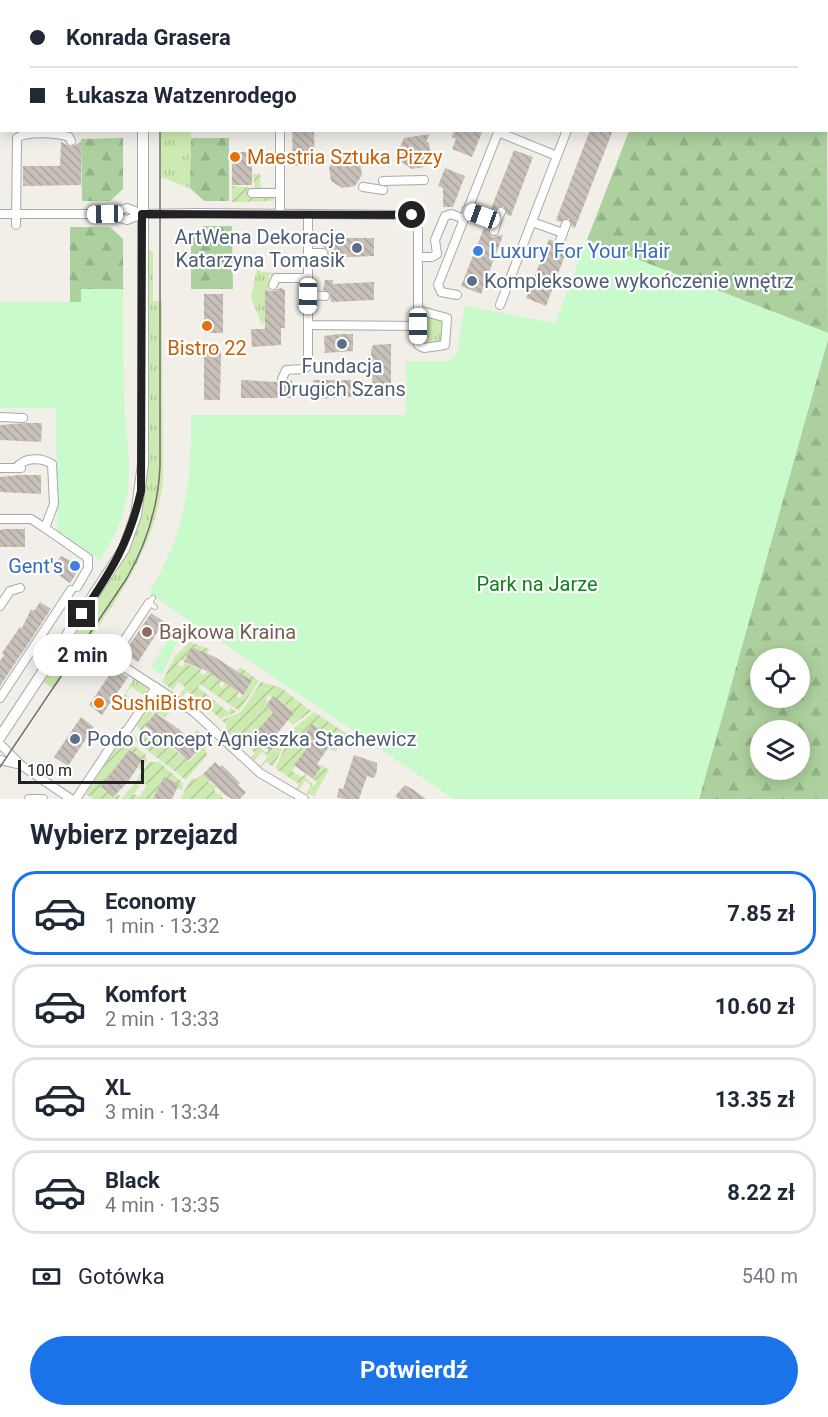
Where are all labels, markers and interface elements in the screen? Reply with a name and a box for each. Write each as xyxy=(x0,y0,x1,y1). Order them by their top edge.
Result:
text: Konrada Grasera xyxy=(66,25,231,50)
text: Łukasza Watzenrodego xyxy=(66,83,297,108)
place label: Maestria Sztuka Pizzy xyxy=(247,145,443,169)
marker: Maestria Sztuka Pizzy xyxy=(228,150,242,164)
route start xyxy=(398,201,425,228)
car xyxy=(462,201,502,231)
car xyxy=(87,205,123,223)
place label: ArtWena Dekoracje Katarzyna Tomasik xyxy=(175,225,346,272)
place label: Luxury For Your Hair xyxy=(490,239,670,263)
marker: ArtWena Dekoracje Katarzyna Tomasik xyxy=(350,241,364,255)
marker: Luxury For Your Hair xyxy=(471,244,485,258)
place label: Kompleksowe wykończenie wnętrz xyxy=(484,269,794,293)
marker: Kompleksowe wykończenie wnętrz xyxy=(465,274,479,288)
car xyxy=(299,278,317,314)
car xyxy=(409,308,427,344)
marker: Bistro 22 xyxy=(200,319,214,333)
place label: Bistro 22 xyxy=(167,336,247,360)
marker: Fundacja Drugich Szans xyxy=(335,337,349,351)
place label: Fundacja Drugich Szans xyxy=(278,354,406,401)
place label: Gent's xyxy=(8,554,63,578)
marker: Gent's xyxy=(68,559,82,573)
park label: Park na Jarze xyxy=(476,572,598,596)
route end xyxy=(68,600,95,627)
place label: Bajkowa Kraina xyxy=(159,620,296,644)
marker: Bajkowa Kraina xyxy=(140,625,154,639)
callout: 2 min xyxy=(32,635,132,677)
text: 2 min xyxy=(57,643,108,667)
map controls xyxy=(750,648,810,780)
button: locate xyxy=(750,648,810,708)
place label: SushiBistro xyxy=(111,691,212,715)
marker: SushiBistro xyxy=(92,696,106,710)
button: layers xyxy=(750,720,810,780)
place label: Podo Concept Agnieszka Stachewicz xyxy=(87,727,417,751)
marker: Podo Concept Agnieszka Stachewicz xyxy=(68,732,82,746)
scale bar xyxy=(18,757,144,784)
text: 100 m xyxy=(27,761,72,780)
text: Wybierz przejazd xyxy=(30,819,238,851)
icon: car xyxy=(33,886,87,940)
text: Economy xyxy=(105,889,196,914)
text: 7.85 zł xyxy=(727,901,795,926)
text: 1 min · 13:32 xyxy=(105,914,220,938)
icon: car xyxy=(33,979,87,1033)
text: Komfort xyxy=(105,982,187,1007)
text: 10.60 zł xyxy=(715,994,795,1019)
text: 2 min · 13:33 xyxy=(105,1007,220,1031)
icon: car xyxy=(33,1072,87,1126)
text: XL xyxy=(105,1075,131,1100)
text: 13.35 zł xyxy=(715,1087,795,1112)
text: 3 min · 13:34 xyxy=(105,1100,220,1124)
icon: car xyxy=(33,1165,87,1219)
text: Black xyxy=(105,1168,160,1193)
text: 8.22 zł xyxy=(727,1180,795,1205)
text: 4 min · 13:35 xyxy=(105,1193,220,1217)
icon: cash xyxy=(30,1260,63,1293)
text: Gotówka xyxy=(78,1264,165,1289)
text: 540 m xyxy=(742,1264,798,1288)
button: Potwierdź xyxy=(30,1336,798,1405)

